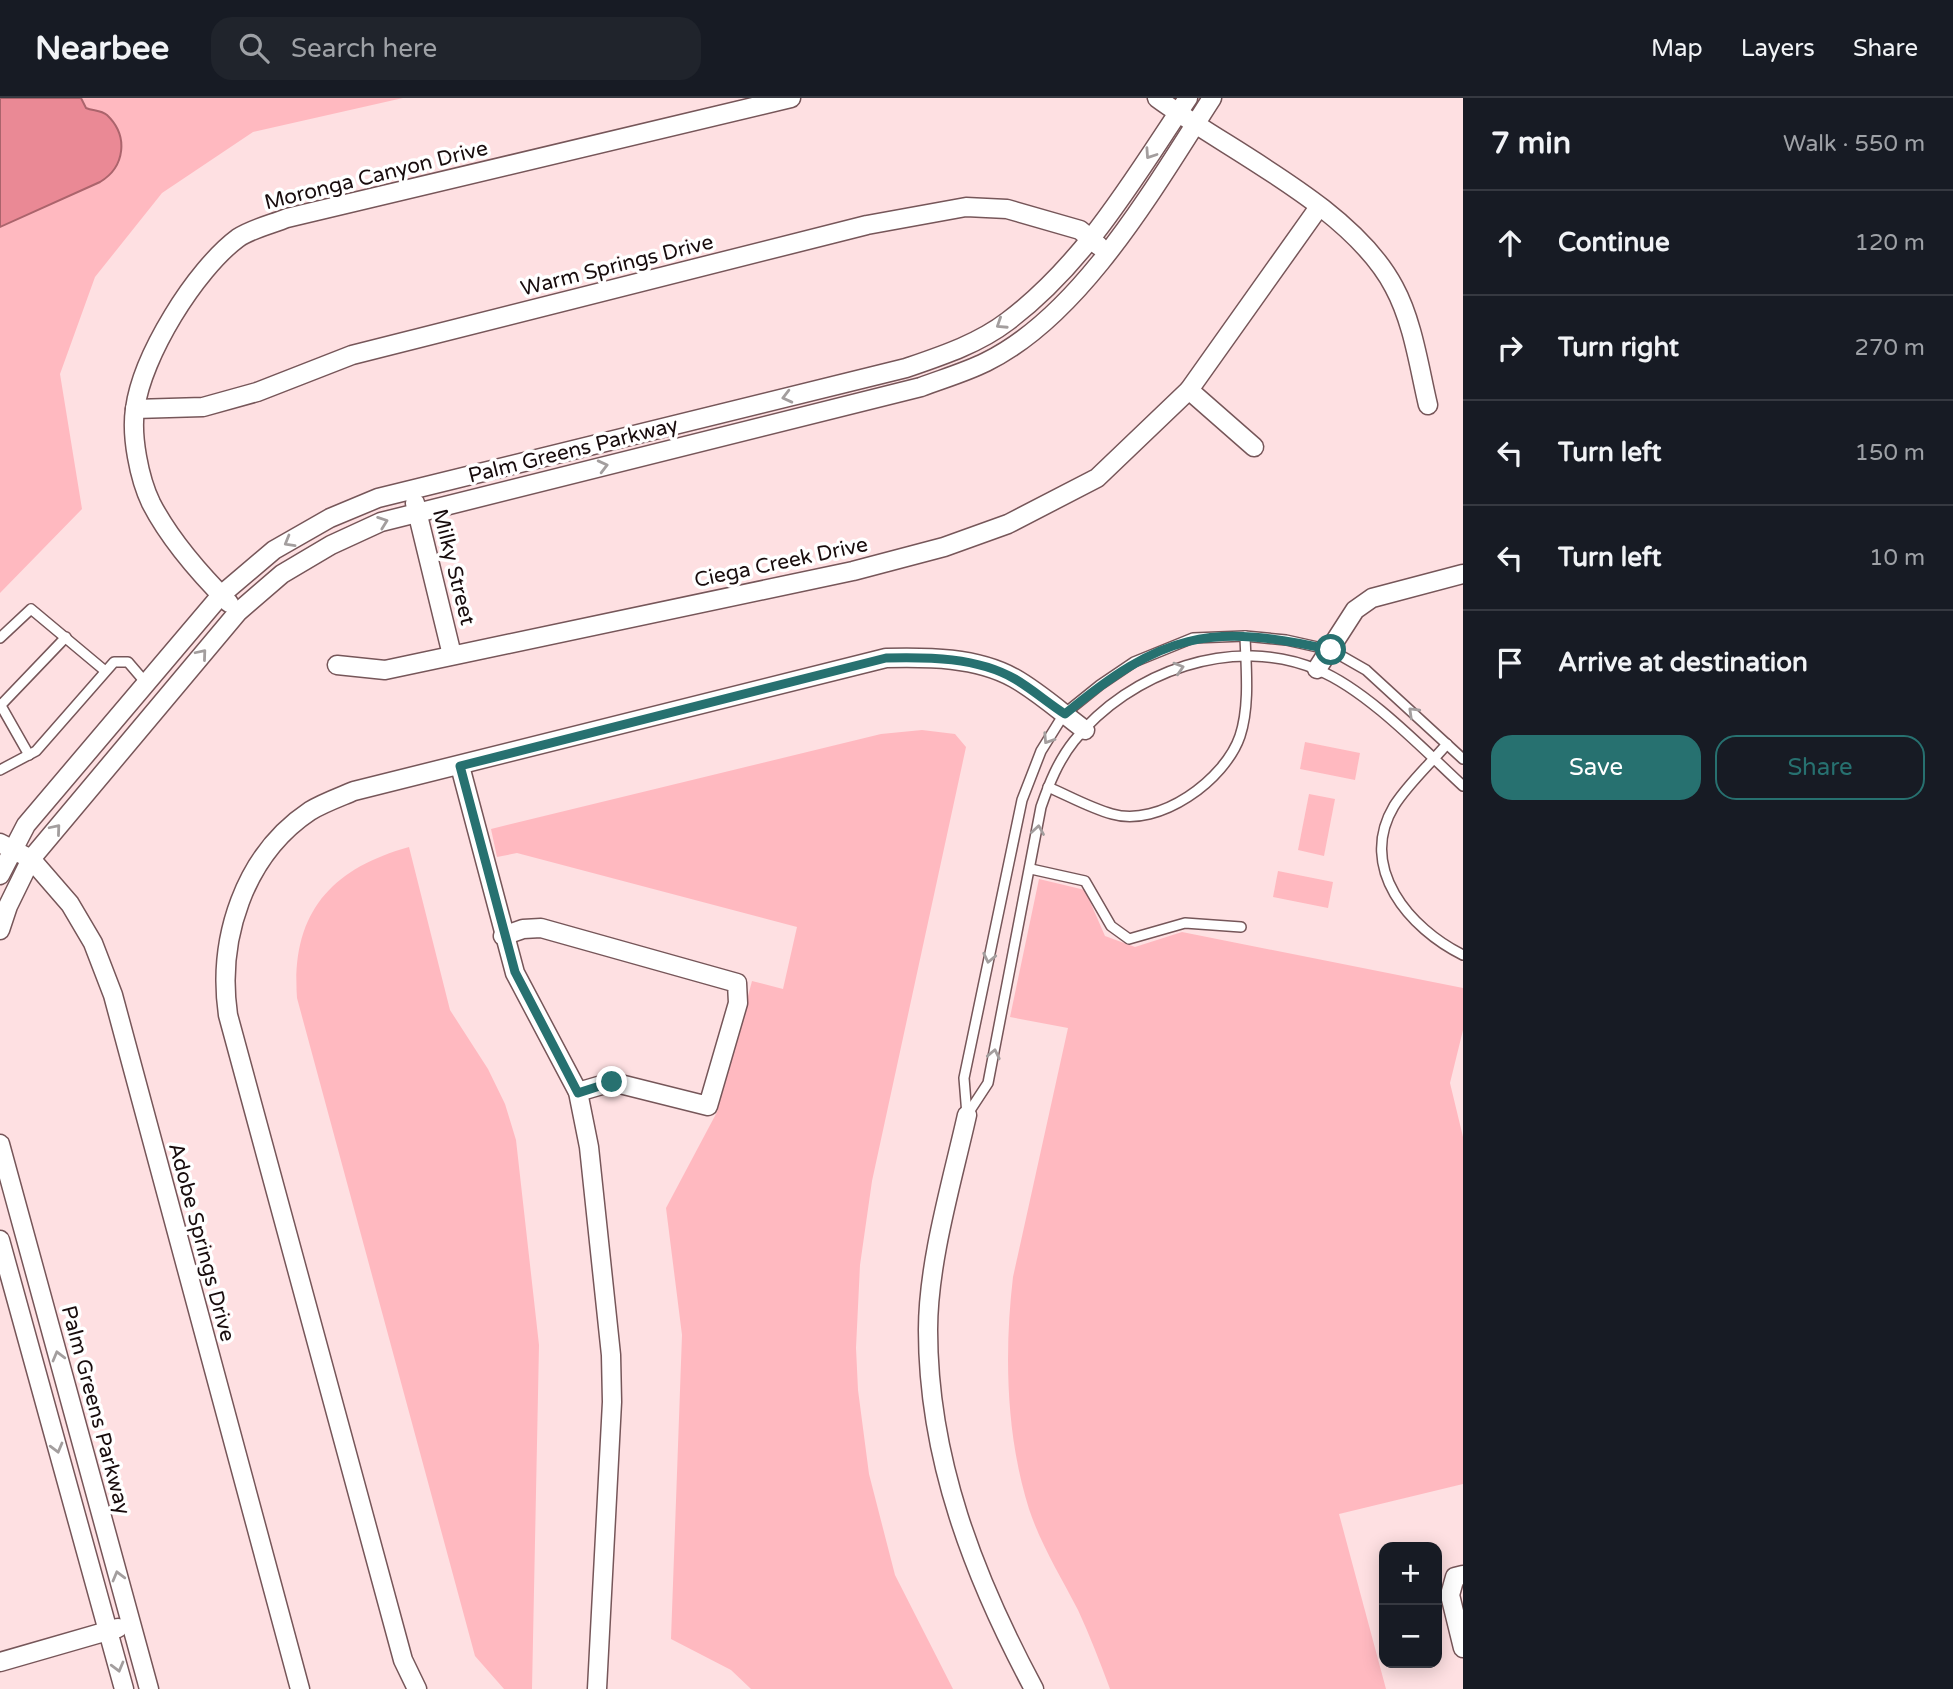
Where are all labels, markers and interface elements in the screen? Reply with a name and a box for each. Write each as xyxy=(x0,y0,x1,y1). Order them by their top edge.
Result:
search box xyxy=(211,17,701,80)
text: Nearbee xyxy=(35,29,169,68)
icon: search xyxy=(235,29,273,67)
text: Search here xyxy=(291,33,437,64)
text: Map xyxy=(1651,34,1703,63)
text: Layers xyxy=(1741,34,1815,63)
text: Share xyxy=(1853,34,1918,63)
text: 7 min xyxy=(1491,125,1571,162)
text: Walk · 550 m xyxy=(1783,130,1925,158)
street label: Moronga Canyon Drive xyxy=(262,136,491,215)
one-way arrow xyxy=(1145,147,1158,160)
icon: ahead xyxy=(1491,224,1529,262)
text: Continue xyxy=(1558,227,1670,258)
street label: Warm Springs Drive xyxy=(518,229,716,302)
text: 120 m xyxy=(1855,229,1925,257)
one-way arrow xyxy=(996,316,1009,329)
icon: right xyxy=(1491,329,1529,367)
text: Turn right xyxy=(1558,332,1679,363)
text: 270 m xyxy=(1855,334,1925,362)
one-way arrow xyxy=(781,389,793,404)
street label: Palm Greens Parkway xyxy=(466,412,681,489)
icon: left xyxy=(1491,434,1529,472)
text: Turn left xyxy=(1558,437,1661,468)
text: 150 m xyxy=(1855,439,1925,467)
one-way arrow xyxy=(597,460,609,474)
street label: Milky Street xyxy=(427,506,480,628)
one-way arrow xyxy=(376,516,388,530)
street label: Ciega Creek Drive xyxy=(692,532,870,593)
one-way arrow xyxy=(283,534,296,547)
icon: left xyxy=(1491,539,1529,577)
text: Turn left xyxy=(1558,542,1661,573)
text: 10 m xyxy=(1869,544,1925,572)
route start xyxy=(1315,634,1346,665)
icon: arrive xyxy=(1491,644,1529,682)
text: Arrive at destination xyxy=(1558,647,1808,678)
one-way arrow xyxy=(194,650,206,663)
one-way arrow xyxy=(1173,662,1185,677)
one-way arrow xyxy=(1409,707,1422,720)
one-way arrow xyxy=(1044,732,1057,745)
button: Save xyxy=(1491,735,1701,800)
button: Share xyxy=(1715,735,1925,800)
one-way arrow xyxy=(48,824,60,837)
one-way arrow xyxy=(1030,824,1045,836)
one-way arrow xyxy=(983,952,998,964)
one-way arrow xyxy=(985,1048,1000,1060)
route end xyxy=(596,1066,627,1097)
street label: Adobe Springs Drive xyxy=(163,1140,240,1344)
street label: Palm Greens Parkway xyxy=(56,1303,135,1517)
one-way arrow xyxy=(52,1351,66,1363)
one-way arrow xyxy=(49,1442,63,1454)
map controls xyxy=(1379,1542,1442,1668)
button: + xyxy=(1379,1542,1442,1605)
one-way arrow xyxy=(112,1570,126,1582)
button: − xyxy=(1379,1605,1442,1668)
one-way arrow xyxy=(110,1661,124,1673)

